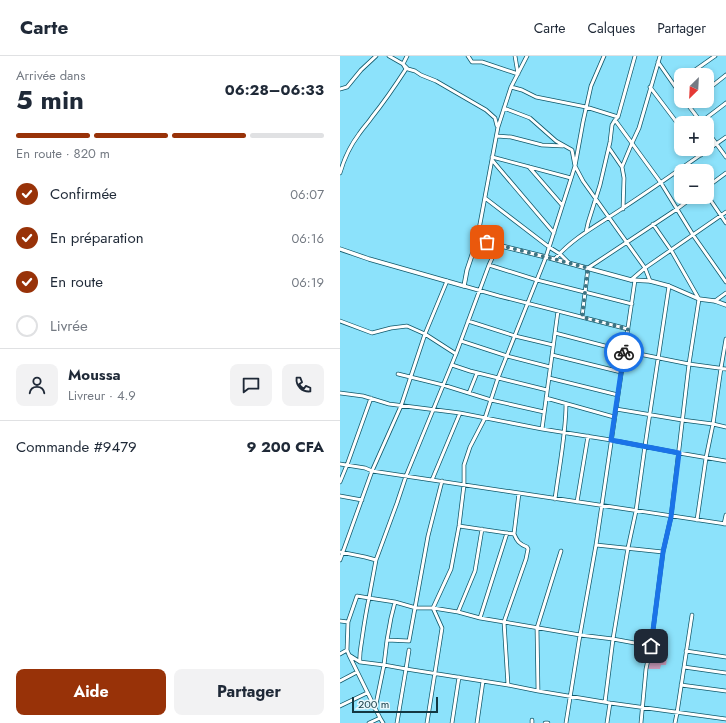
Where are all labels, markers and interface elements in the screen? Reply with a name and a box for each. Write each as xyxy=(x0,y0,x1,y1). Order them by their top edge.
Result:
text: Carte xyxy=(20,14,68,41)
text: Carte xyxy=(534,18,565,38)
text: Calques xyxy=(587,18,635,38)
text: Partager xyxy=(657,18,706,38)
text: Arrivée dans xyxy=(16,66,85,85)
north arrow xyxy=(674,68,714,108)
map controls xyxy=(674,68,714,204)
text: 06:28–06:33 xyxy=(225,79,324,101)
text: 5 min xyxy=(16,81,84,119)
button: + xyxy=(674,116,714,156)
text: En route · 820 m xyxy=(16,144,110,163)
button: − xyxy=(674,164,714,204)
icon: check xyxy=(16,183,38,205)
text: Confirmée xyxy=(50,183,117,205)
text: 06:07 xyxy=(290,185,324,204)
pin xyxy=(470,225,504,259)
icon: check xyxy=(16,227,38,249)
text: En préparation xyxy=(50,227,144,249)
text: 06:16 xyxy=(291,229,324,248)
icon: bag xyxy=(476,231,498,253)
icon: check xyxy=(16,271,38,293)
text: En route xyxy=(50,271,103,293)
text: 06:19 xyxy=(291,273,324,292)
text: Livrée xyxy=(50,315,88,337)
courier xyxy=(604,332,644,372)
icon: bike xyxy=(613,341,635,363)
button: person xyxy=(16,364,58,406)
text: Moussa xyxy=(68,364,121,386)
button: chat xyxy=(230,364,272,406)
button: phone xyxy=(282,364,324,406)
text: Livreur · 4.9 xyxy=(68,386,136,405)
text: Commande #9479 xyxy=(16,436,137,458)
text: 9 200 CFA xyxy=(246,436,324,458)
pin xyxy=(634,629,668,663)
icon: home xyxy=(640,635,662,657)
button: Aide xyxy=(16,669,166,715)
button: Partager xyxy=(174,669,324,715)
scale bar xyxy=(352,695,438,714)
text: 200 m xyxy=(358,696,389,712)

